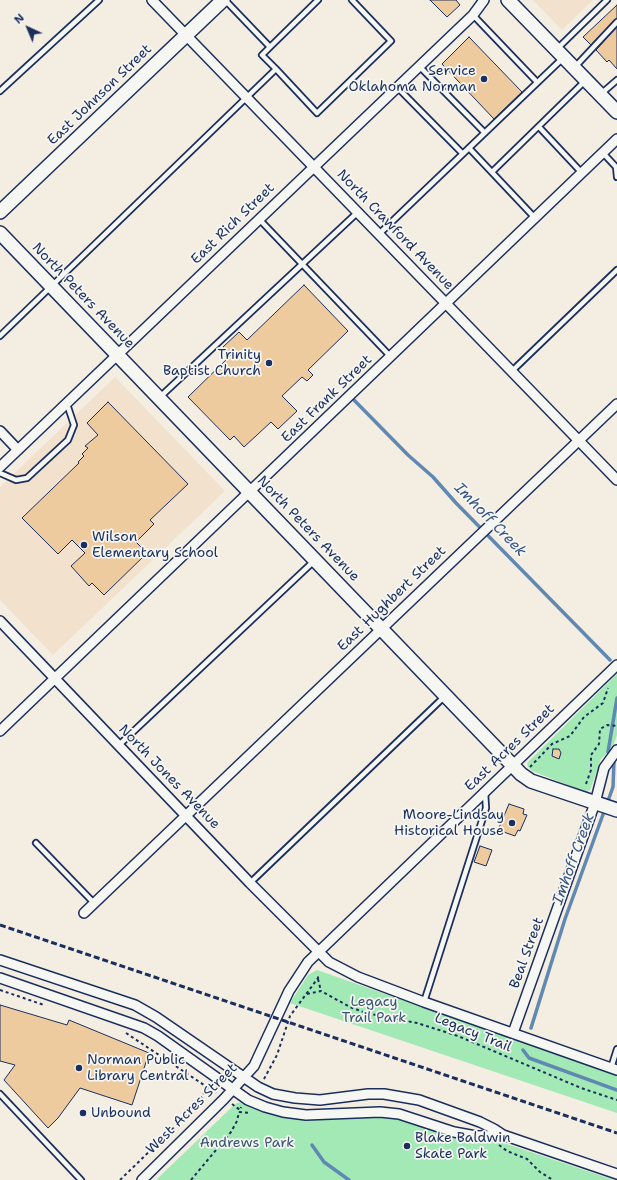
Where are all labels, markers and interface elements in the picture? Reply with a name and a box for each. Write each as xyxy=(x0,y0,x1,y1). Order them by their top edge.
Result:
north arrow xyxy=(8,8,48,48)
text: N xyxy=(11,11,28,27)
street label: East Johnson Street xyxy=(44,41,156,149)
place label: Service Oklahoma Norman xyxy=(349,63,476,96)
marker: Service Oklahoma Norman xyxy=(479,74,489,84)
street label: North Crawford Avenue xyxy=(333,166,457,294)
street label: East Rich Street xyxy=(188,180,278,268)
street label: North Peters Avenue xyxy=(28,240,138,352)
place label: Trinity Baptist Church xyxy=(163,347,261,380)
street label: East Frank Street xyxy=(278,352,376,446)
marker: Trinity Baptist Church xyxy=(264,358,274,368)
street label: North Peters Avenue xyxy=(253,473,363,585)
water label: Imhoff Creek xyxy=(450,479,530,561)
place label: Wilson Elementary School xyxy=(92,529,218,562)
marker: Wilson Elementary School xyxy=(79,540,89,550)
street label: East Hughbert Street xyxy=(334,543,450,655)
street label: East Acres Street xyxy=(462,701,558,795)
street label: North Jones Avenue xyxy=(115,721,223,833)
place label: Moore-Lindsay Historical House xyxy=(394,807,504,840)
water label: Imhoff Creek xyxy=(549,811,599,907)
marker: Moore-Lindsay Historical House xyxy=(507,818,517,828)
street label: Beal Street xyxy=(506,915,548,991)
park label: Legacy Trail Park xyxy=(342,994,406,1026)
street label: Legacy Trail xyxy=(432,1010,514,1056)
place label: Norman Public Library Central xyxy=(87,1052,189,1084)
street label: West Acres Street xyxy=(143,1060,241,1158)
marker: Norman Public Library Central xyxy=(74,1063,84,1073)
place label: Unbound xyxy=(91,1105,151,1121)
marker: Unbound xyxy=(78,1108,88,1118)
place label: Blake Baldwin Skate Park xyxy=(415,1130,511,1162)
park label: Andrews Park xyxy=(200,1135,294,1151)
marker: Blake Baldwin Skate Park xyxy=(402,1141,412,1151)

